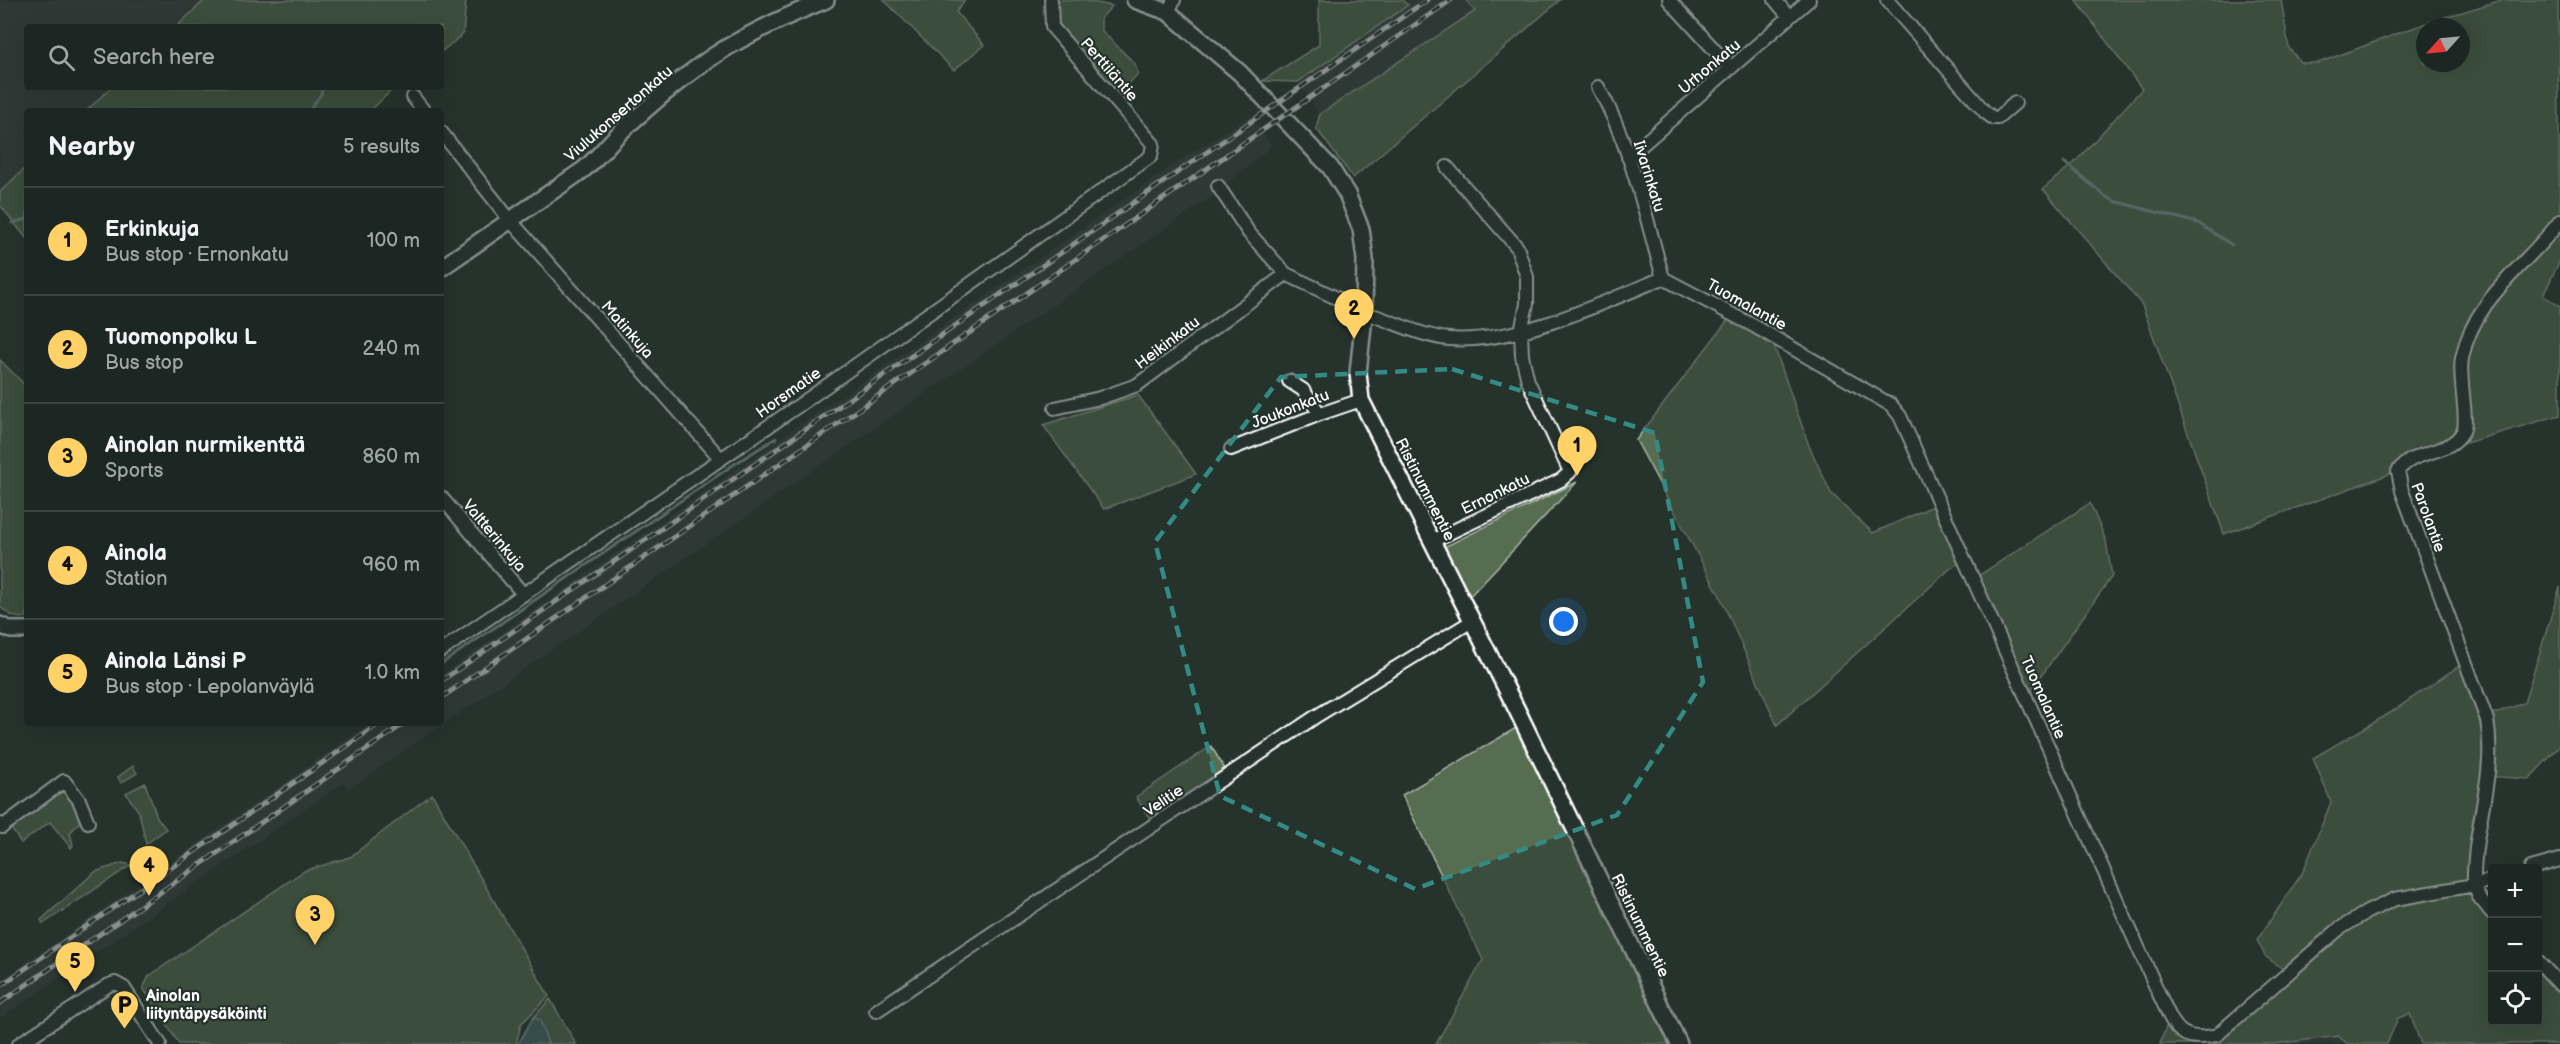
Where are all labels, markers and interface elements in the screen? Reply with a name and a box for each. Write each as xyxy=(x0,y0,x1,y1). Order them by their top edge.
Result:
north arrow xyxy=(2416,18,2470,72)
search box xyxy=(24,24,444,90)
street label: Perttiläntie xyxy=(1076,34,1142,106)
street label: Urhonkatu xyxy=(1675,36,1745,98)
icon: search xyxy=(45,41,78,74)
text: Search here xyxy=(93,44,215,71)
street label: Viulukonsertonkatu xyxy=(561,62,677,166)
text: Nearby xyxy=(48,132,135,163)
text: 5 results xyxy=(343,135,420,159)
street label: Iivarinkatu xyxy=(1629,138,1668,214)
text: Erkinkuja xyxy=(105,216,199,243)
text: 1 xyxy=(63,229,72,253)
text: 100 m xyxy=(367,229,420,253)
text: Bus stop · Ernonkatu xyxy=(105,243,289,267)
street label: Tuomalantie xyxy=(1703,276,1790,335)
pin: 2 xyxy=(1334,290,1374,339)
street label: Matinkuja xyxy=(597,297,657,363)
street label: Heikinkatu xyxy=(1132,313,1204,374)
text: Tuomonpolku L xyxy=(105,324,257,351)
text: 2 xyxy=(62,337,73,361)
text: 240 m xyxy=(363,337,420,361)
text: Bus stop xyxy=(105,351,184,375)
street label: Horsmatie xyxy=(753,364,825,422)
street label: Joukonkatu xyxy=(1249,386,1332,433)
pin: 1 xyxy=(1558,426,1596,476)
text: Ainolan nurmikenttä xyxy=(105,432,306,459)
street label: Ristinummentie xyxy=(1391,435,1459,545)
text: 3 xyxy=(62,445,73,469)
text: 860 m xyxy=(362,445,420,469)
text: Sports xyxy=(105,459,163,483)
street label: Ernonkatu xyxy=(1458,470,1533,519)
street label: Parolantie xyxy=(2406,480,2449,555)
street label: Valtterinkuja xyxy=(458,496,529,576)
text: Ainola xyxy=(105,540,167,567)
text: 4 xyxy=(62,553,73,577)
text: 960 m xyxy=(363,553,420,577)
text: Station xyxy=(105,567,167,591)
your location xyxy=(1549,607,1578,636)
text: Ainola Länsi P xyxy=(105,648,246,675)
street label: Tuomalantie xyxy=(2016,653,2069,742)
text: 5 xyxy=(62,661,73,685)
text: 1.0 km xyxy=(365,661,420,685)
text: Bus stop · Lepolanväylä xyxy=(105,675,315,699)
street label: Velitie xyxy=(1140,781,1188,821)
pin: 4 xyxy=(130,846,168,896)
map controls xyxy=(2488,864,2542,1026)
button: + xyxy=(2488,864,2542,918)
street label: Ristinummentie xyxy=(1606,871,1673,981)
pin: 3 xyxy=(296,896,334,945)
button: − xyxy=(2488,918,2542,972)
pin: 5 xyxy=(56,942,94,992)
button: locate xyxy=(2488,972,2542,1026)
place label: Ainolan liityntäpysäköinti xyxy=(145,987,267,1024)
parking icon: Ainolan liityntäpysäköinti xyxy=(109,988,141,1030)

